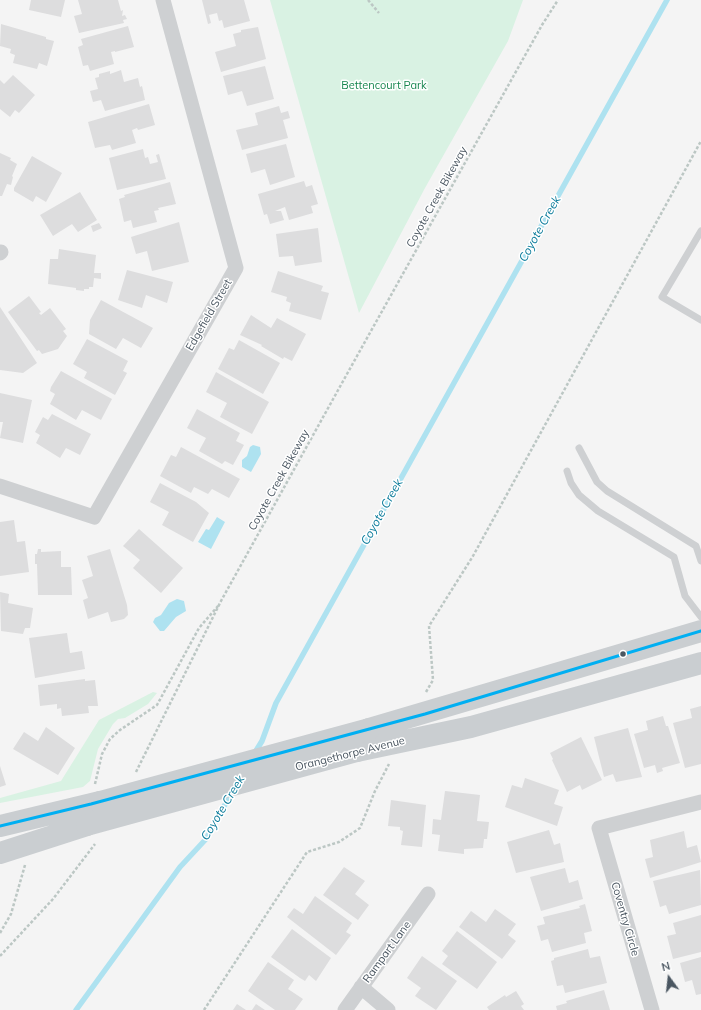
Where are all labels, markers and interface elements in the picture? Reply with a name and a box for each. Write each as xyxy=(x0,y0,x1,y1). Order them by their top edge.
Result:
park label: Bettencourt Park xyxy=(341,79,427,93)
street label: Coyote Creek Bikeway xyxy=(404,144,470,250)
water label: Coyote Creek xyxy=(516,194,564,264)
street label: Edgefield Street xyxy=(183,277,235,353)
street label: Coyote Creek Bikeway xyxy=(246,427,312,533)
water label: Coyote Creek xyxy=(358,477,406,547)
unlabelled marker xyxy=(618,649,628,659)
street label: Orangethorpe Avenue xyxy=(294,734,406,774)
water label: Coyote Creek xyxy=(198,773,248,843)
street label: Coventry Circle xyxy=(608,880,642,958)
street label: Rampart Lane xyxy=(360,919,414,985)
north arrow xyxy=(649,958,689,998)
text: N xyxy=(660,959,672,974)

